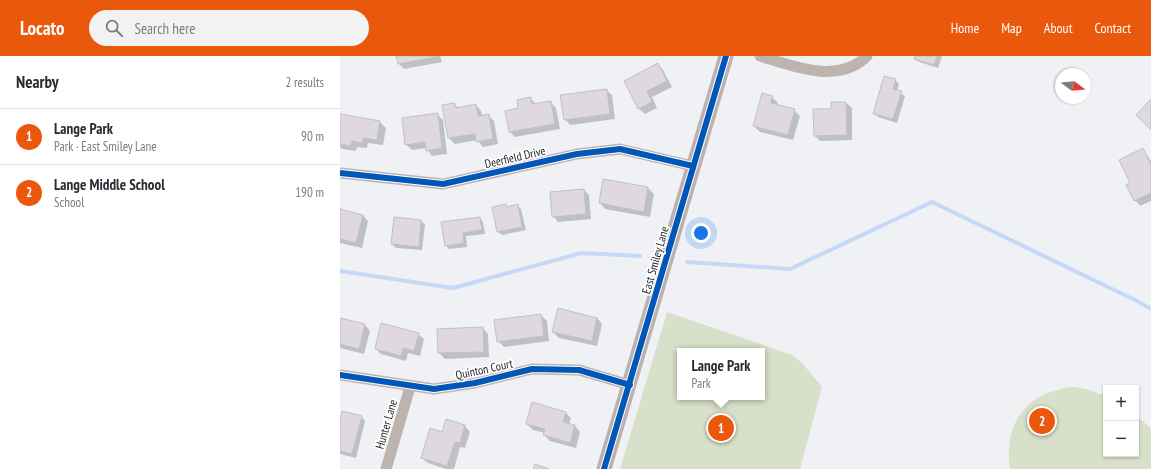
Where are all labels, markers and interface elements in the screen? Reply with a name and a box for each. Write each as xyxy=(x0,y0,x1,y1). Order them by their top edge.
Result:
search box xyxy=(89,10,369,46)
text: Locato xyxy=(20,16,65,40)
icon: search xyxy=(103,17,125,39)
text: Search here xyxy=(135,19,195,38)
text: Home xyxy=(951,19,979,37)
text: Map xyxy=(1001,19,1022,37)
text: About xyxy=(1044,19,1073,37)
text: Contact xyxy=(1095,19,1131,37)
north arrow xyxy=(1055,68,1091,104)
text: Nearby xyxy=(16,71,59,93)
text: 2 results xyxy=(285,74,324,91)
text: Lange Park xyxy=(54,119,113,138)
text: 1 xyxy=(26,128,32,145)
text: 90 m xyxy=(301,128,324,145)
text: Park · East Smiley Lane xyxy=(54,138,157,155)
street label: Deerfield Drive xyxy=(483,143,547,171)
text: Lange Middle School xyxy=(54,175,165,194)
text: 2 xyxy=(26,184,32,201)
text: 190 m xyxy=(295,184,324,201)
text: School xyxy=(54,194,84,211)
your location xyxy=(691,223,711,243)
street label: East Smiley Lane xyxy=(638,224,672,295)
popup xyxy=(677,348,765,400)
street label: Quinton Court xyxy=(454,355,515,382)
text: Lange Park xyxy=(691,356,751,375)
text: Park xyxy=(691,375,711,392)
map controls xyxy=(1103,385,1139,457)
button: + xyxy=(1103,385,1139,421)
street label: Hunter Lane xyxy=(372,398,400,450)
pin: 2 xyxy=(1029,406,1055,436)
pin: 1 xyxy=(708,413,734,443)
button: − xyxy=(1103,421,1139,457)

